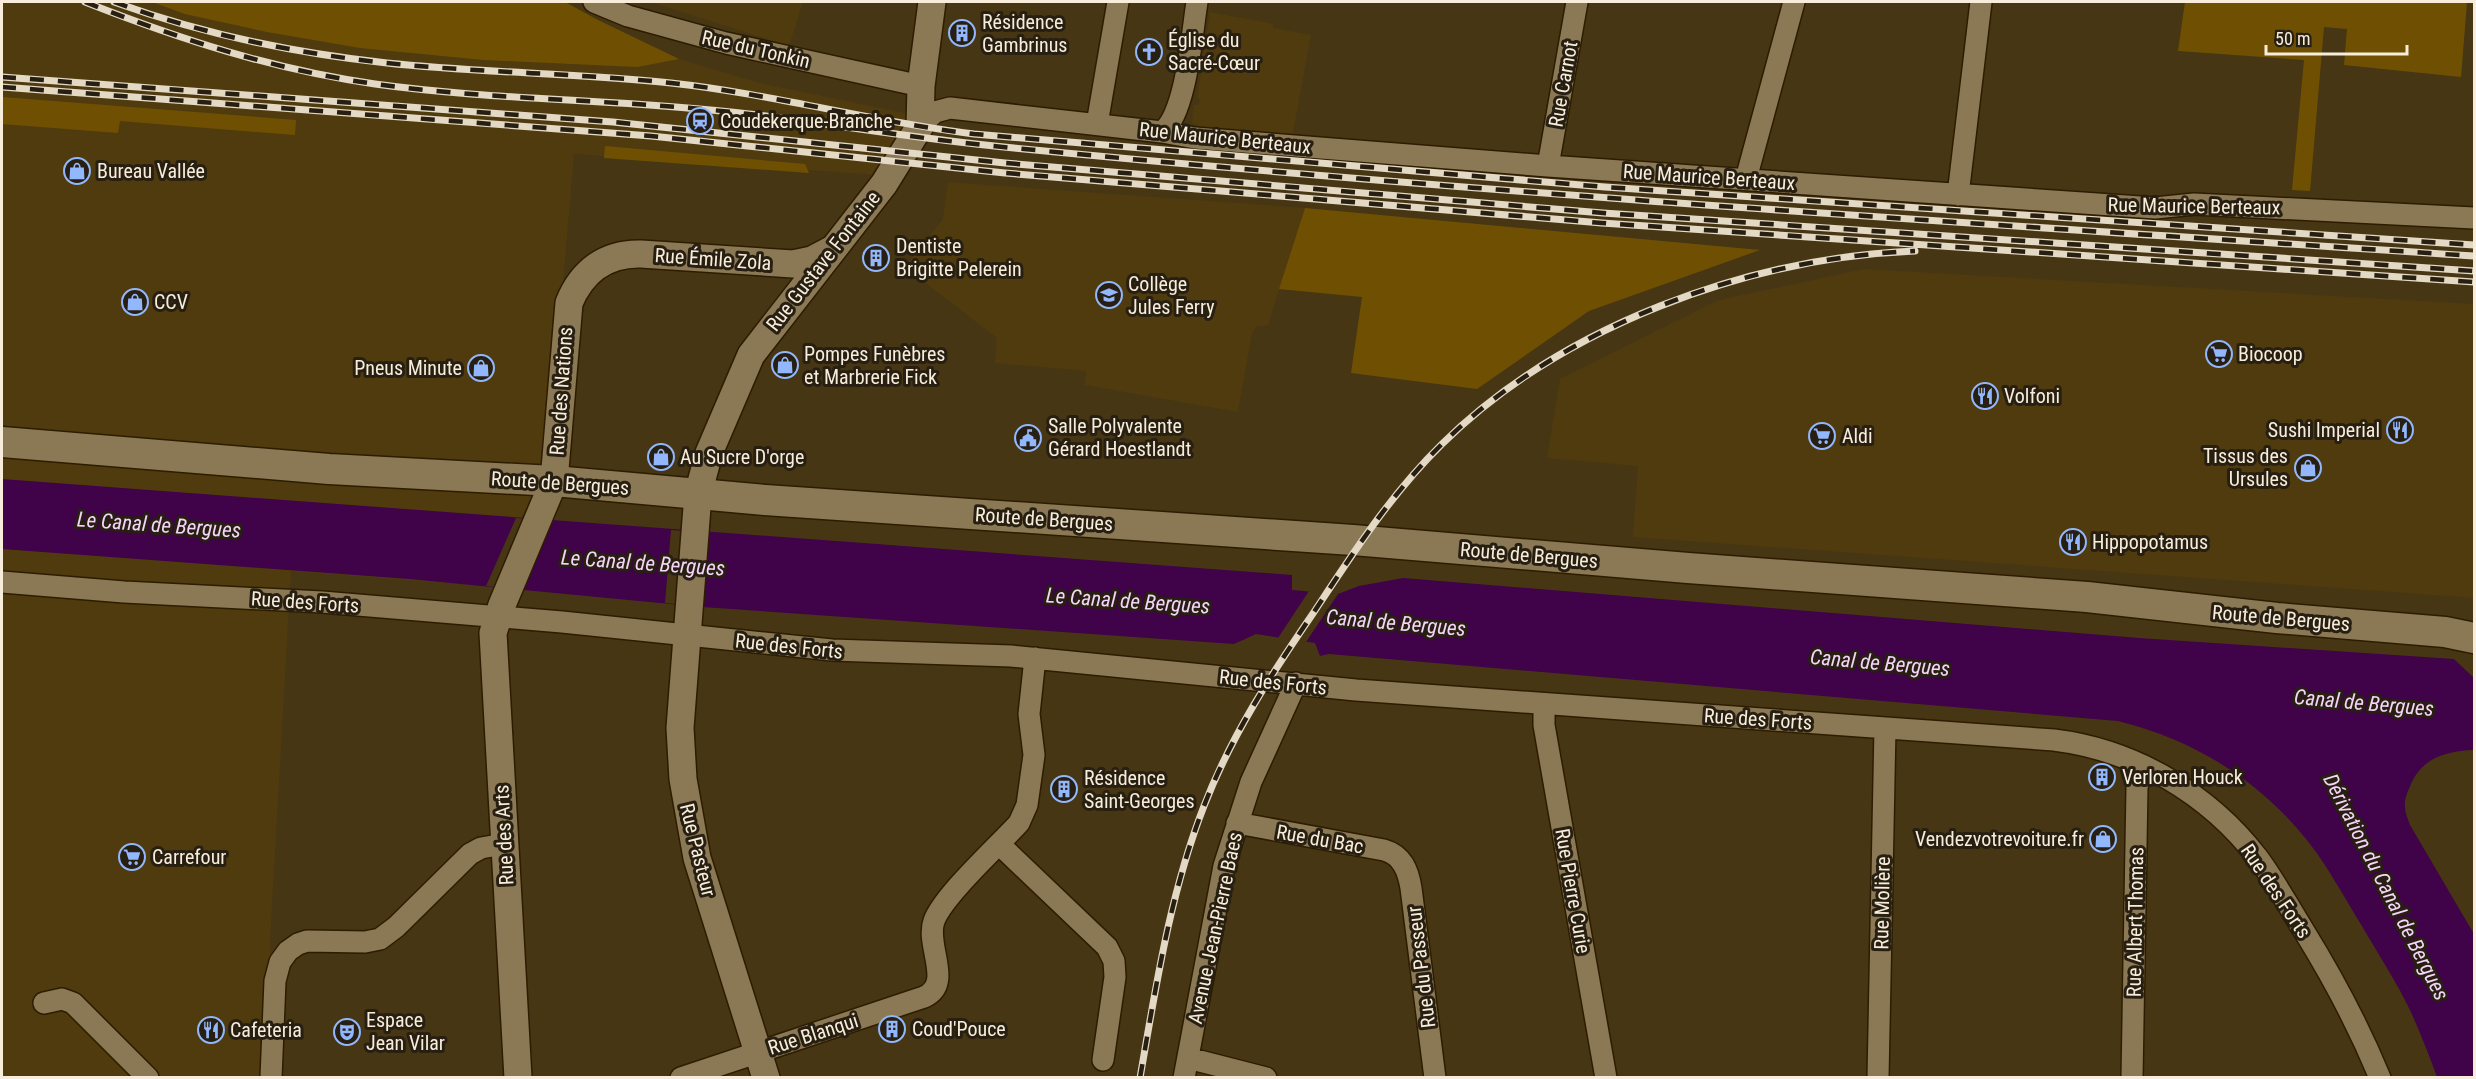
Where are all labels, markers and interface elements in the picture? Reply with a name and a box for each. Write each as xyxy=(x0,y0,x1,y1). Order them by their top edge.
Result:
place label: Résidence Gambrinus xyxy=(982,10,1067,57)
building icon: Résidence Gambrinus xyxy=(947,18,977,48)
scale bar xyxy=(2266,18,2407,56)
street label: Rue du Tonkin xyxy=(699,25,813,73)
place label: Église du Sacré-Cœur xyxy=(1168,28,1260,75)
text: 50 m xyxy=(2275,28,2310,49)
church icon: Église du Sacré-Cœur xyxy=(1134,37,1164,67)
street label: Rue Carnot xyxy=(1544,39,1582,129)
station icon: Coudekerque-Branche xyxy=(685,106,715,136)
place label: Coudekerque-Branche xyxy=(720,109,893,133)
street label: Rue Maurice Berteaux xyxy=(1138,117,1312,159)
shop icon: Bureau Vallée xyxy=(62,156,92,186)
place label: Bureau Vallée xyxy=(97,159,205,183)
street label: Rue Maurice Berteaux xyxy=(1622,159,1796,195)
street label: Rue Gustave Fontaine xyxy=(761,186,885,336)
street label: Rue Maurice Berteaux xyxy=(2107,192,2281,220)
place label: Dentiste Brigitte Pelerein xyxy=(896,234,1022,281)
street label: Rue Émile Zola xyxy=(654,243,772,275)
building icon: Dentiste Brigitte Pelerein xyxy=(861,243,891,273)
place label: Collège Jules Ferry xyxy=(1128,272,1215,319)
school or university icon: Collège Jules Ferry xyxy=(1094,280,1124,310)
shop icon: CCV xyxy=(120,287,150,317)
place label: CCV xyxy=(154,290,188,314)
street label: Rue des Nations xyxy=(545,326,577,456)
supermarket icon: Biocoop xyxy=(2204,339,2234,369)
place label: Pompes Funèbres et Marbrerie Fick xyxy=(804,342,945,389)
place label: Biocoop xyxy=(2238,342,2303,366)
shop icon: Pompes Funèbres et Marbrerie Fick xyxy=(770,350,800,380)
shop icon: Pneus Minute xyxy=(466,353,496,383)
place label: Pneus Minute xyxy=(354,356,462,380)
restaurant icon: Volfoni xyxy=(1970,381,2000,411)
place label: Volfoni xyxy=(2004,384,2060,408)
place label: Salle Polyvalente Gérard Hoestlandt xyxy=(1048,414,1192,461)
restaurant icon: Sushi Imperial xyxy=(2385,415,2415,445)
place label: Sushi Imperial xyxy=(2268,418,2380,442)
supermarket icon: Aldi xyxy=(1807,421,1837,451)
public building icon: Salle Polyvalente Gérard Hoestlandt xyxy=(1013,423,1043,453)
place label: Aldi xyxy=(1842,424,1873,448)
shop icon: Au Sucre D'orge xyxy=(646,442,676,472)
place label: Tissus des Ursules xyxy=(2203,444,2288,491)
place label: Au Sucre D'orge xyxy=(680,445,804,469)
shop icon: Tissus des Ursules xyxy=(2293,453,2323,483)
street label: Route de Bergues xyxy=(490,466,630,500)
street label: Route de Bergues xyxy=(974,502,1114,536)
water label: Le Canal de Bergues xyxy=(76,507,242,543)
restaurant icon: Hippopotamus xyxy=(2058,527,2088,557)
place label: Hippopotamus xyxy=(2092,530,2208,554)
street label: Route de Bergues xyxy=(1459,537,1599,573)
water label: Le Canal de Bergues xyxy=(560,545,726,581)
water label: Le Canal de Bergues xyxy=(1045,583,1211,619)
street label: Rue des Forts xyxy=(250,586,360,618)
street label: Route de Bergues xyxy=(2211,600,2351,636)
water label: Canal de Bergues xyxy=(1325,605,1467,641)
street label: Rue des Forts xyxy=(734,628,844,664)
water label: Canal de Bergues xyxy=(1809,645,1951,681)
street label: Rue des Forts xyxy=(1218,664,1328,700)
water label: Canal de Bergues xyxy=(2293,685,2435,721)
street label: Rue des Forts xyxy=(1703,703,1813,735)
building icon: Verloren Houck xyxy=(2087,762,2117,792)
place label: Verloren Houck xyxy=(2122,765,2243,789)
place label: Résidence Saint-Georges xyxy=(1084,766,1195,813)
water label: Dérivation du Canal de Bergues xyxy=(2318,770,2454,1004)
building icon: Résidence Saint-Georges xyxy=(1049,774,1079,804)
street label: Rue des Arts xyxy=(489,784,519,886)
street label: Rue Pasteur xyxy=(675,801,721,899)
street label: Rue du Bac xyxy=(1275,820,1365,858)
shop icon: Vendezvotrevoiture.fr xyxy=(2088,824,2118,854)
street label: Rue Pierre Curie xyxy=(1550,827,1596,955)
place label: Vendezvotrevoiture.fr xyxy=(1915,827,2084,851)
street label: Avenue Jean-Pierre Baes xyxy=(1183,830,1247,1026)
street label: Rue des Forts xyxy=(2236,839,2316,943)
supermarket icon: Carrefour xyxy=(117,842,147,872)
place label: Carrefour xyxy=(152,845,226,869)
street label: Rue Albert Thomas xyxy=(2122,847,2148,997)
street label: Rue Molière xyxy=(1869,856,1895,950)
street label: Rue du Passeur xyxy=(1402,905,1440,1029)
place label: Espace Jean Vilar xyxy=(366,1008,445,1055)
street label: Rue Blanqui xyxy=(765,1008,861,1060)
building icon: Coud'Pouce xyxy=(877,1014,907,1044)
restaurant icon: Cafeteria xyxy=(196,1015,226,1045)
theatre icon: Espace Jean Vilar xyxy=(332,1017,362,1047)
place label: Coud'Pouce xyxy=(912,1017,1006,1041)
place label: Cafeteria xyxy=(230,1018,302,1042)

